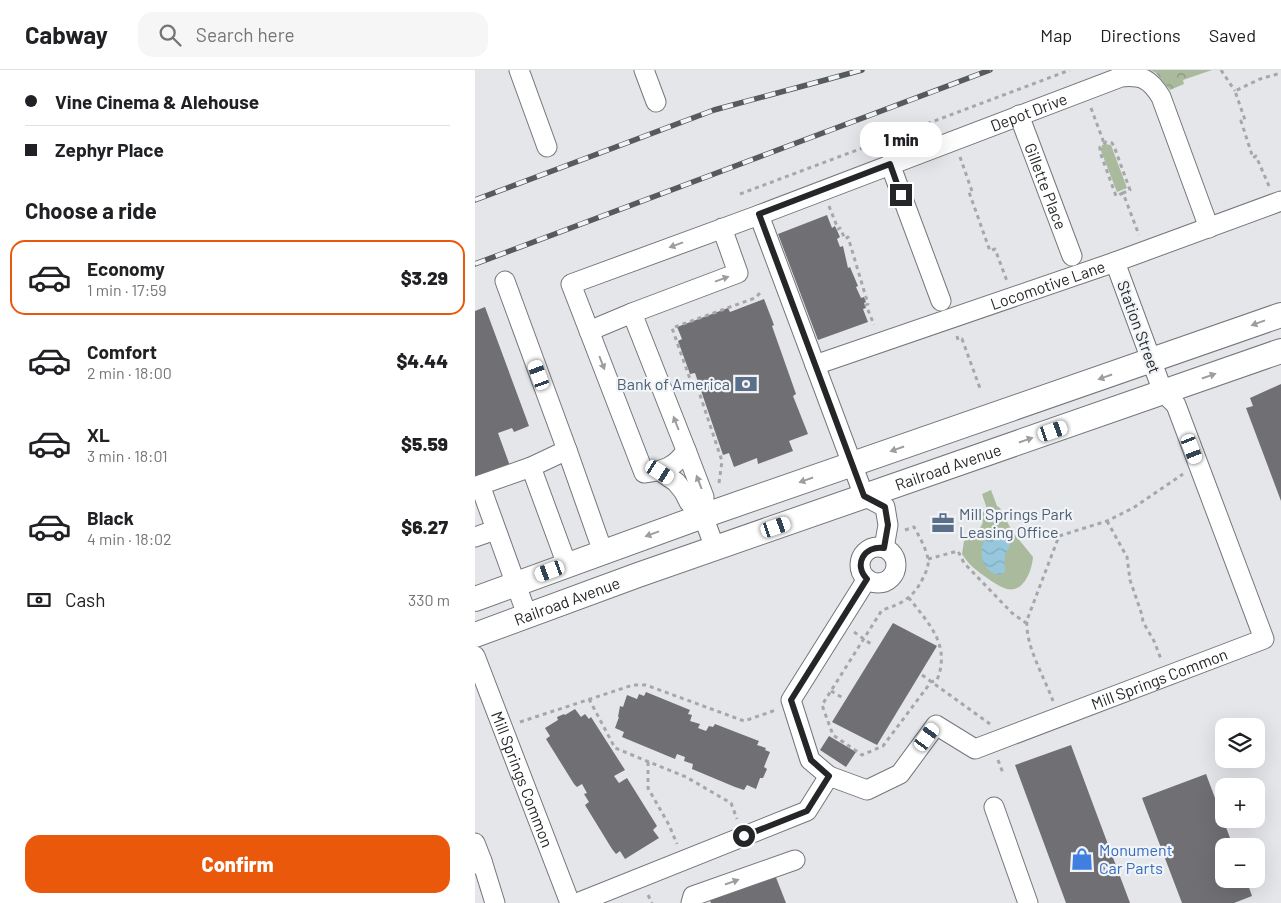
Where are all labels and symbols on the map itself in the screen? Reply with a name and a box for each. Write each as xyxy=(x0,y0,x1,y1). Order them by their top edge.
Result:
street label: Depot Drive xyxy=(988,88,1070,135)
callout: 1 min xyxy=(860,122,942,158)
street label: Gillette Place xyxy=(1021,140,1071,232)
route end xyxy=(890,184,912,206)
one-way arrow xyxy=(668,241,683,249)
street label: Locomotive Lane xyxy=(988,256,1107,313)
one-way arrow xyxy=(715,275,730,282)
street label: Station Street xyxy=(1114,278,1165,376)
one-way arrow xyxy=(1250,319,1265,327)
one-way arrow xyxy=(598,356,606,371)
car xyxy=(526,358,551,392)
bank icon: Bank of America xyxy=(733,371,759,397)
one-way arrow xyxy=(1202,372,1217,380)
place label: Bank of America xyxy=(617,374,730,393)
one-way arrow xyxy=(1097,374,1112,381)
one-way arrow xyxy=(671,416,679,431)
car xyxy=(1036,419,1069,443)
car xyxy=(1179,432,1204,466)
one-way arrow xyxy=(1019,436,1034,444)
street label: Railroad Avenue xyxy=(892,439,1004,494)
one-way arrow xyxy=(889,446,904,453)
car xyxy=(643,458,676,486)
one-way arrow xyxy=(694,475,702,490)
one-way arrow xyxy=(798,477,813,485)
place label: Mill Springs Park Leasing Office xyxy=(959,504,1073,541)
office icon: Mill Springs Park Leasing Office xyxy=(930,510,956,536)
car xyxy=(759,515,792,539)
one-way arrow xyxy=(645,531,660,538)
car xyxy=(533,559,566,583)
street label: Railroad Avenue xyxy=(511,573,622,629)
street label: Mill Springs Common xyxy=(1088,644,1230,713)
street label: Mill Springs Common xyxy=(488,708,558,850)
car xyxy=(912,720,941,754)
route start xyxy=(733,825,755,847)
place label: Monument Car Parts xyxy=(1099,840,1172,877)
shop icon: Monument Car Parts xyxy=(1069,846,1095,872)
one-way arrow xyxy=(724,878,739,885)

